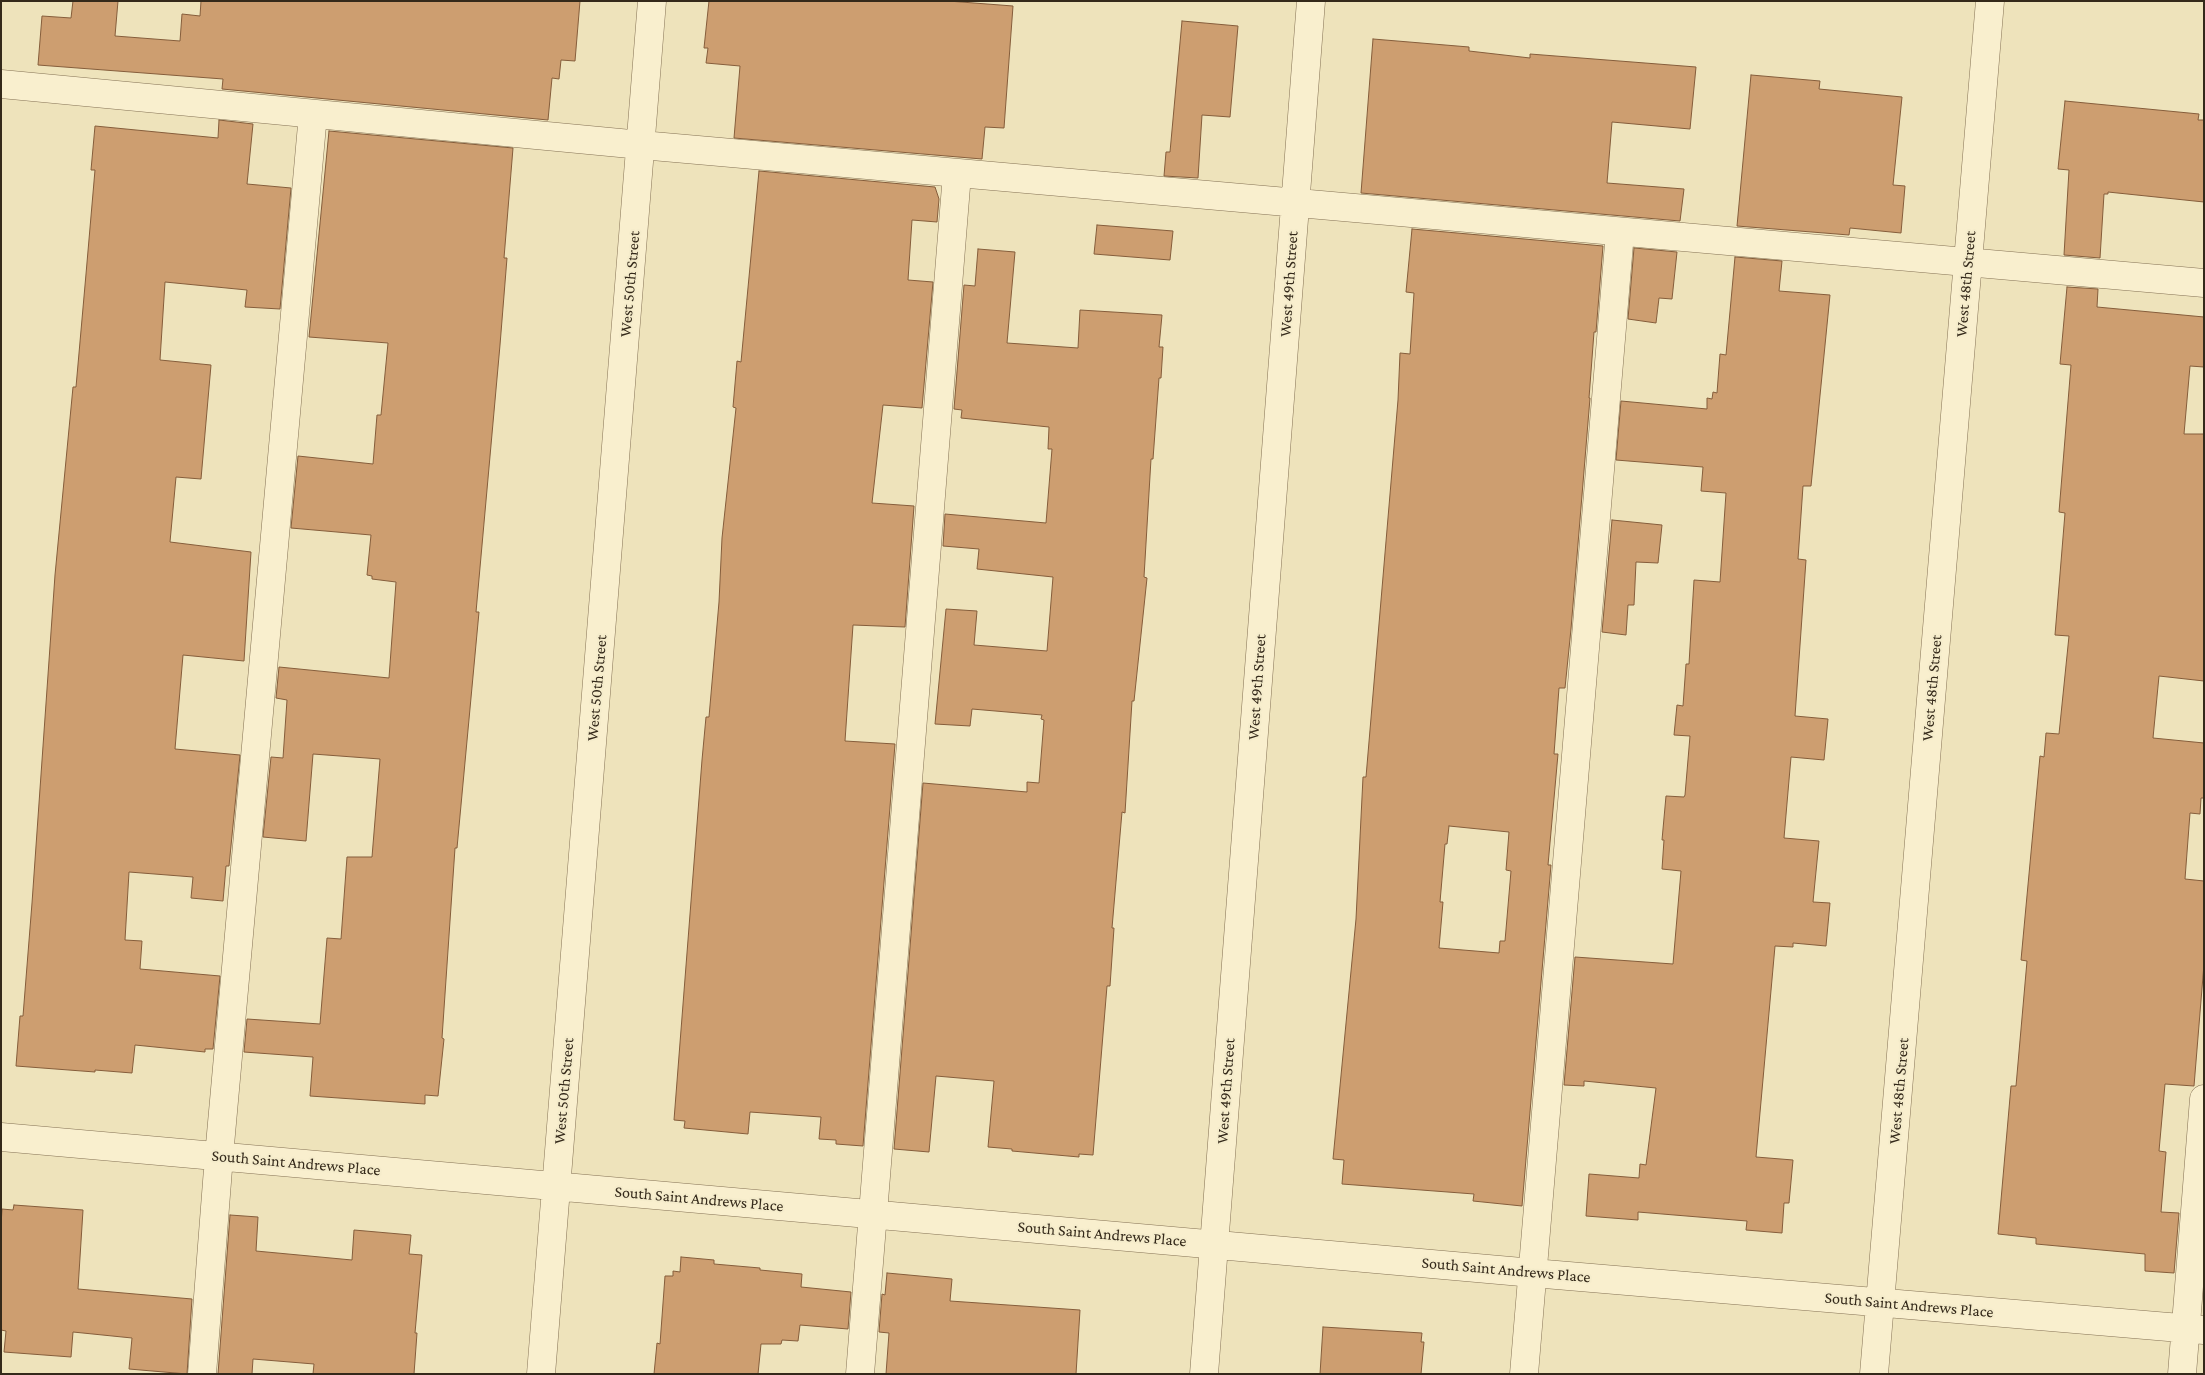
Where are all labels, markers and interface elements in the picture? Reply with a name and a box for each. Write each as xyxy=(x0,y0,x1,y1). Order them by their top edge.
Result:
street label: West 50th Street xyxy=(616,230,644,338)
street label: West 49th Street xyxy=(1276,230,1302,338)
street label: West 48th Street xyxy=(1952,230,1980,338)
street label: West 49th Street xyxy=(1244,633,1270,741)
street label: West 50th Street xyxy=(583,634,611,742)
street label: West 48th Street xyxy=(1918,634,1946,742)
street label: West 50th Street xyxy=(550,1037,578,1145)
street label: West 49th Street xyxy=(1213,1037,1239,1145)
street label: West 48th Street xyxy=(1885,1037,1913,1145)
street label: South Saint Andrews Place xyxy=(211,1146,381,1180)
street label: South Saint Andrews Place xyxy=(614,1182,784,1216)
street label: South Saint Andrews Place xyxy=(1017,1217,1187,1251)
street label: South Saint Andrews Place xyxy=(1421,1253,1591,1287)
street label: South Saint Andrews Place xyxy=(1824,1288,1994,1322)

